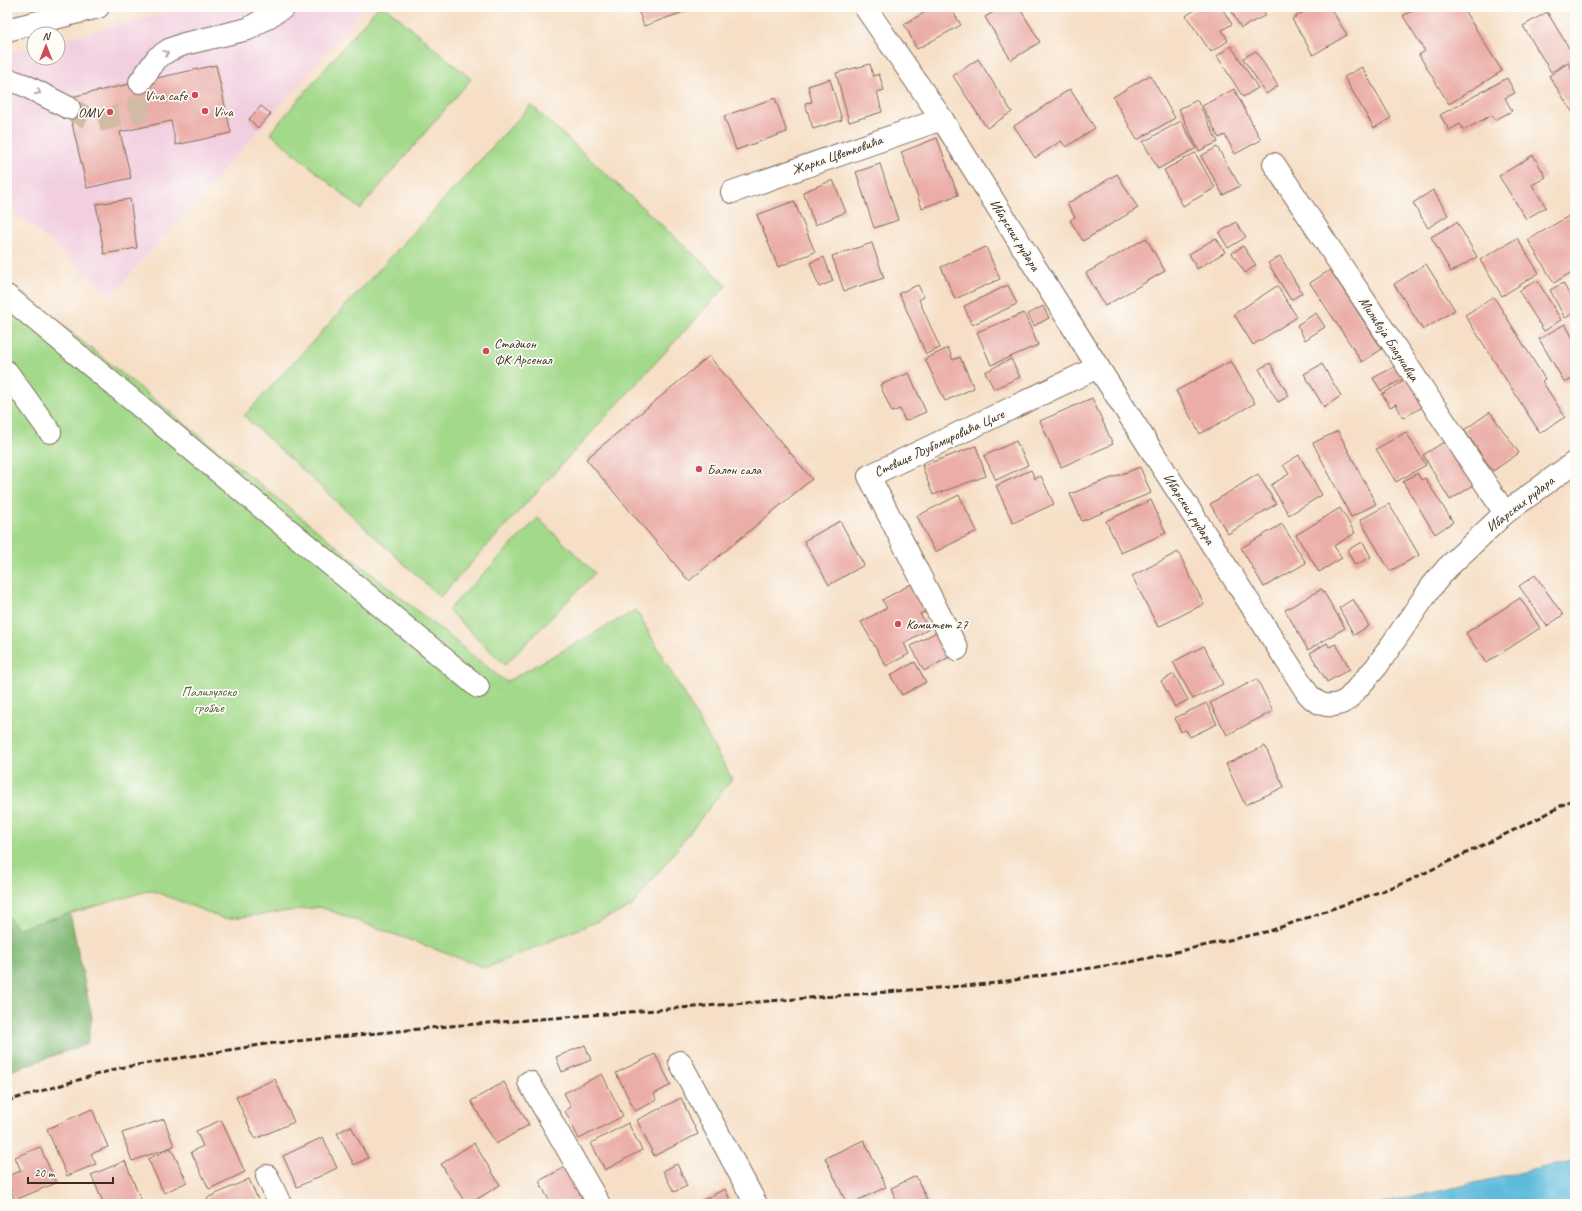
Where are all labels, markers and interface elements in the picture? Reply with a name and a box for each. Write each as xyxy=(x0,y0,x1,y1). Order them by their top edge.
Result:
north arrow xyxy=(26,26,66,66)
text: N xyxy=(43,29,52,43)
one-way arrow xyxy=(162,50,169,57)
place label: Viva cafe xyxy=(144,87,188,104)
one-way arrow xyxy=(34,88,41,95)
marker: Viva cafe xyxy=(190,90,200,100)
place label: Viva xyxy=(213,103,234,120)
place label: OMV xyxy=(78,104,105,121)
marker: Viva xyxy=(200,106,210,116)
marker: OMV xyxy=(105,107,115,117)
street label: Жарка Цветковића xyxy=(789,131,885,178)
street label: Ибарских рудара xyxy=(986,196,1045,275)
street label: Миливоја Блазнавца xyxy=(1355,294,1423,385)
place label: Стадион ФК Арсенал xyxy=(494,335,553,368)
marker: Стадион ФК Арсенал xyxy=(481,346,491,356)
street label: Стевице Љубомировића Циге xyxy=(871,405,1008,481)
place label: Балон сала xyxy=(707,461,762,478)
marker: Балон сала xyxy=(694,464,704,474)
street label: Ибарских рудара xyxy=(1160,470,1219,549)
street label: Ибарских рудара xyxy=(1483,471,1558,536)
place label: Комитет 27 xyxy=(906,616,968,633)
marker: Комитет 27 xyxy=(893,619,903,629)
park label: Палилулско гробље xyxy=(181,683,238,716)
scale bar xyxy=(28,1159,113,1185)
text: 20 m xyxy=(34,1165,56,1181)

